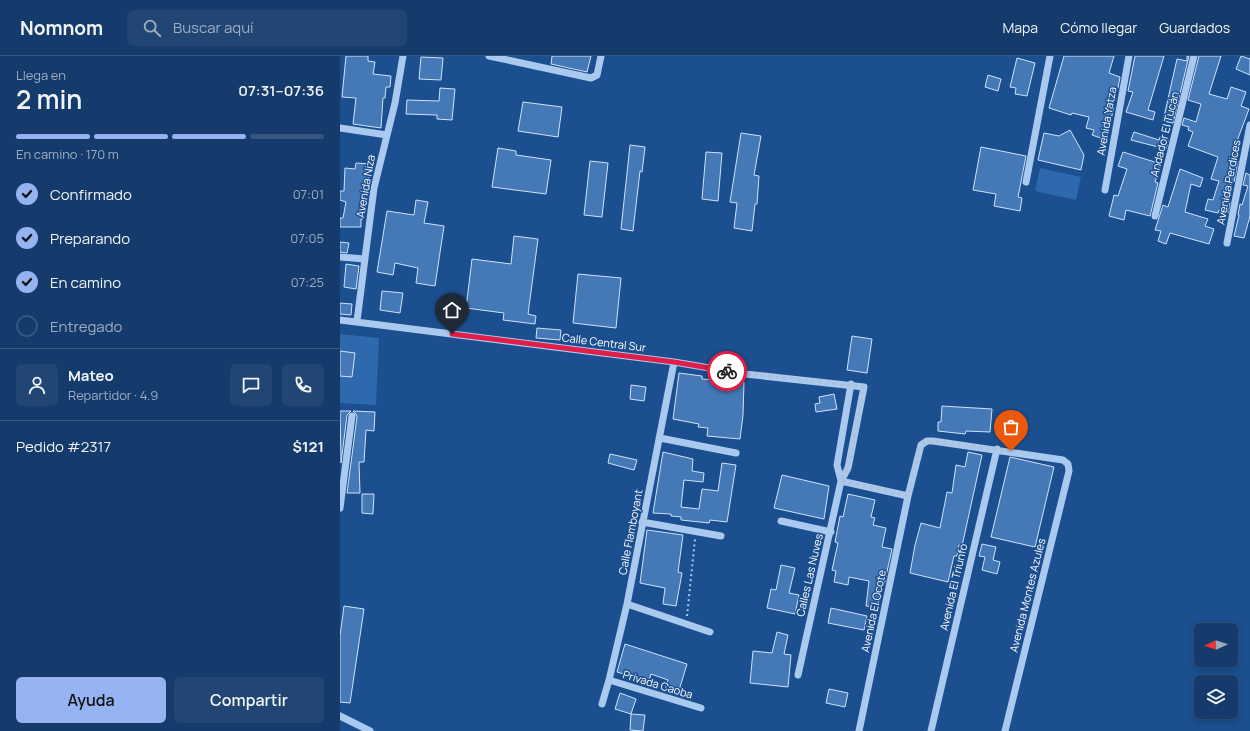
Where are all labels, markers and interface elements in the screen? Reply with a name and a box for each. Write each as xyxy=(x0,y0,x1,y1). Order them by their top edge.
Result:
search box xyxy=(127,10,407,46)
text: Nomnom xyxy=(20,15,103,41)
icon: search xyxy=(141,17,163,39)
text: Buscar aquí xyxy=(173,17,254,38)
text: Mapa xyxy=(1003,18,1038,37)
text: Cómo llegar xyxy=(1060,18,1137,37)
text: Guardados xyxy=(1159,18,1230,37)
text: Llega en xyxy=(16,66,66,84)
text: 07:31–07:36 xyxy=(238,80,324,101)
text: 2 min xyxy=(16,81,82,117)
street label: Avenida Yatza xyxy=(1093,85,1119,157)
street label: Andador El Tucán xyxy=(1146,90,1182,178)
street label: Avenida Perdices xyxy=(1212,138,1244,226)
text: En camino · 170 m xyxy=(16,145,119,163)
street label: Avenida Niza xyxy=(352,153,378,219)
icon: check xyxy=(16,183,38,205)
text: Confirmado xyxy=(50,184,132,205)
text: 07:01 xyxy=(293,185,324,203)
icon: check xyxy=(16,227,38,249)
text: Preparando xyxy=(50,228,130,249)
text: 07:05 xyxy=(290,229,324,247)
icon: check xyxy=(16,271,38,293)
text: En camino xyxy=(50,272,121,293)
text: 07:25 xyxy=(291,273,324,291)
pin xyxy=(435,293,469,334)
icon: home xyxy=(441,299,463,321)
text: Entregado xyxy=(50,316,122,337)
street label: Calle Central Sur xyxy=(561,329,647,355)
courier xyxy=(707,351,747,391)
icon: bike xyxy=(716,360,738,382)
button: person xyxy=(16,364,58,406)
button: chat xyxy=(230,364,272,406)
button: phone xyxy=(282,364,324,406)
text: Mateo xyxy=(68,365,114,386)
text: Repartidor · 4.9 xyxy=(68,386,158,404)
pin xyxy=(994,410,1028,451)
icon: bag xyxy=(1000,416,1022,438)
text: Pedido #2317 xyxy=(16,436,111,457)
text: $121 xyxy=(293,436,324,457)
street label: Calle Flamboyant xyxy=(614,488,646,576)
street label: Calles Las Nuves xyxy=(792,532,826,618)
street label: Avenida Montes Azules xyxy=(1006,536,1048,654)
street label: Avenida El Triunfo xyxy=(936,542,970,632)
street label: Avenida El Ocote xyxy=(857,568,889,654)
north arrow xyxy=(1194,623,1238,667)
map controls xyxy=(1194,623,1238,719)
street label: Privada Caoba xyxy=(621,666,695,702)
button: layers xyxy=(1194,675,1238,719)
button: Ayuda xyxy=(16,677,166,723)
button: Compartir xyxy=(174,677,324,723)

